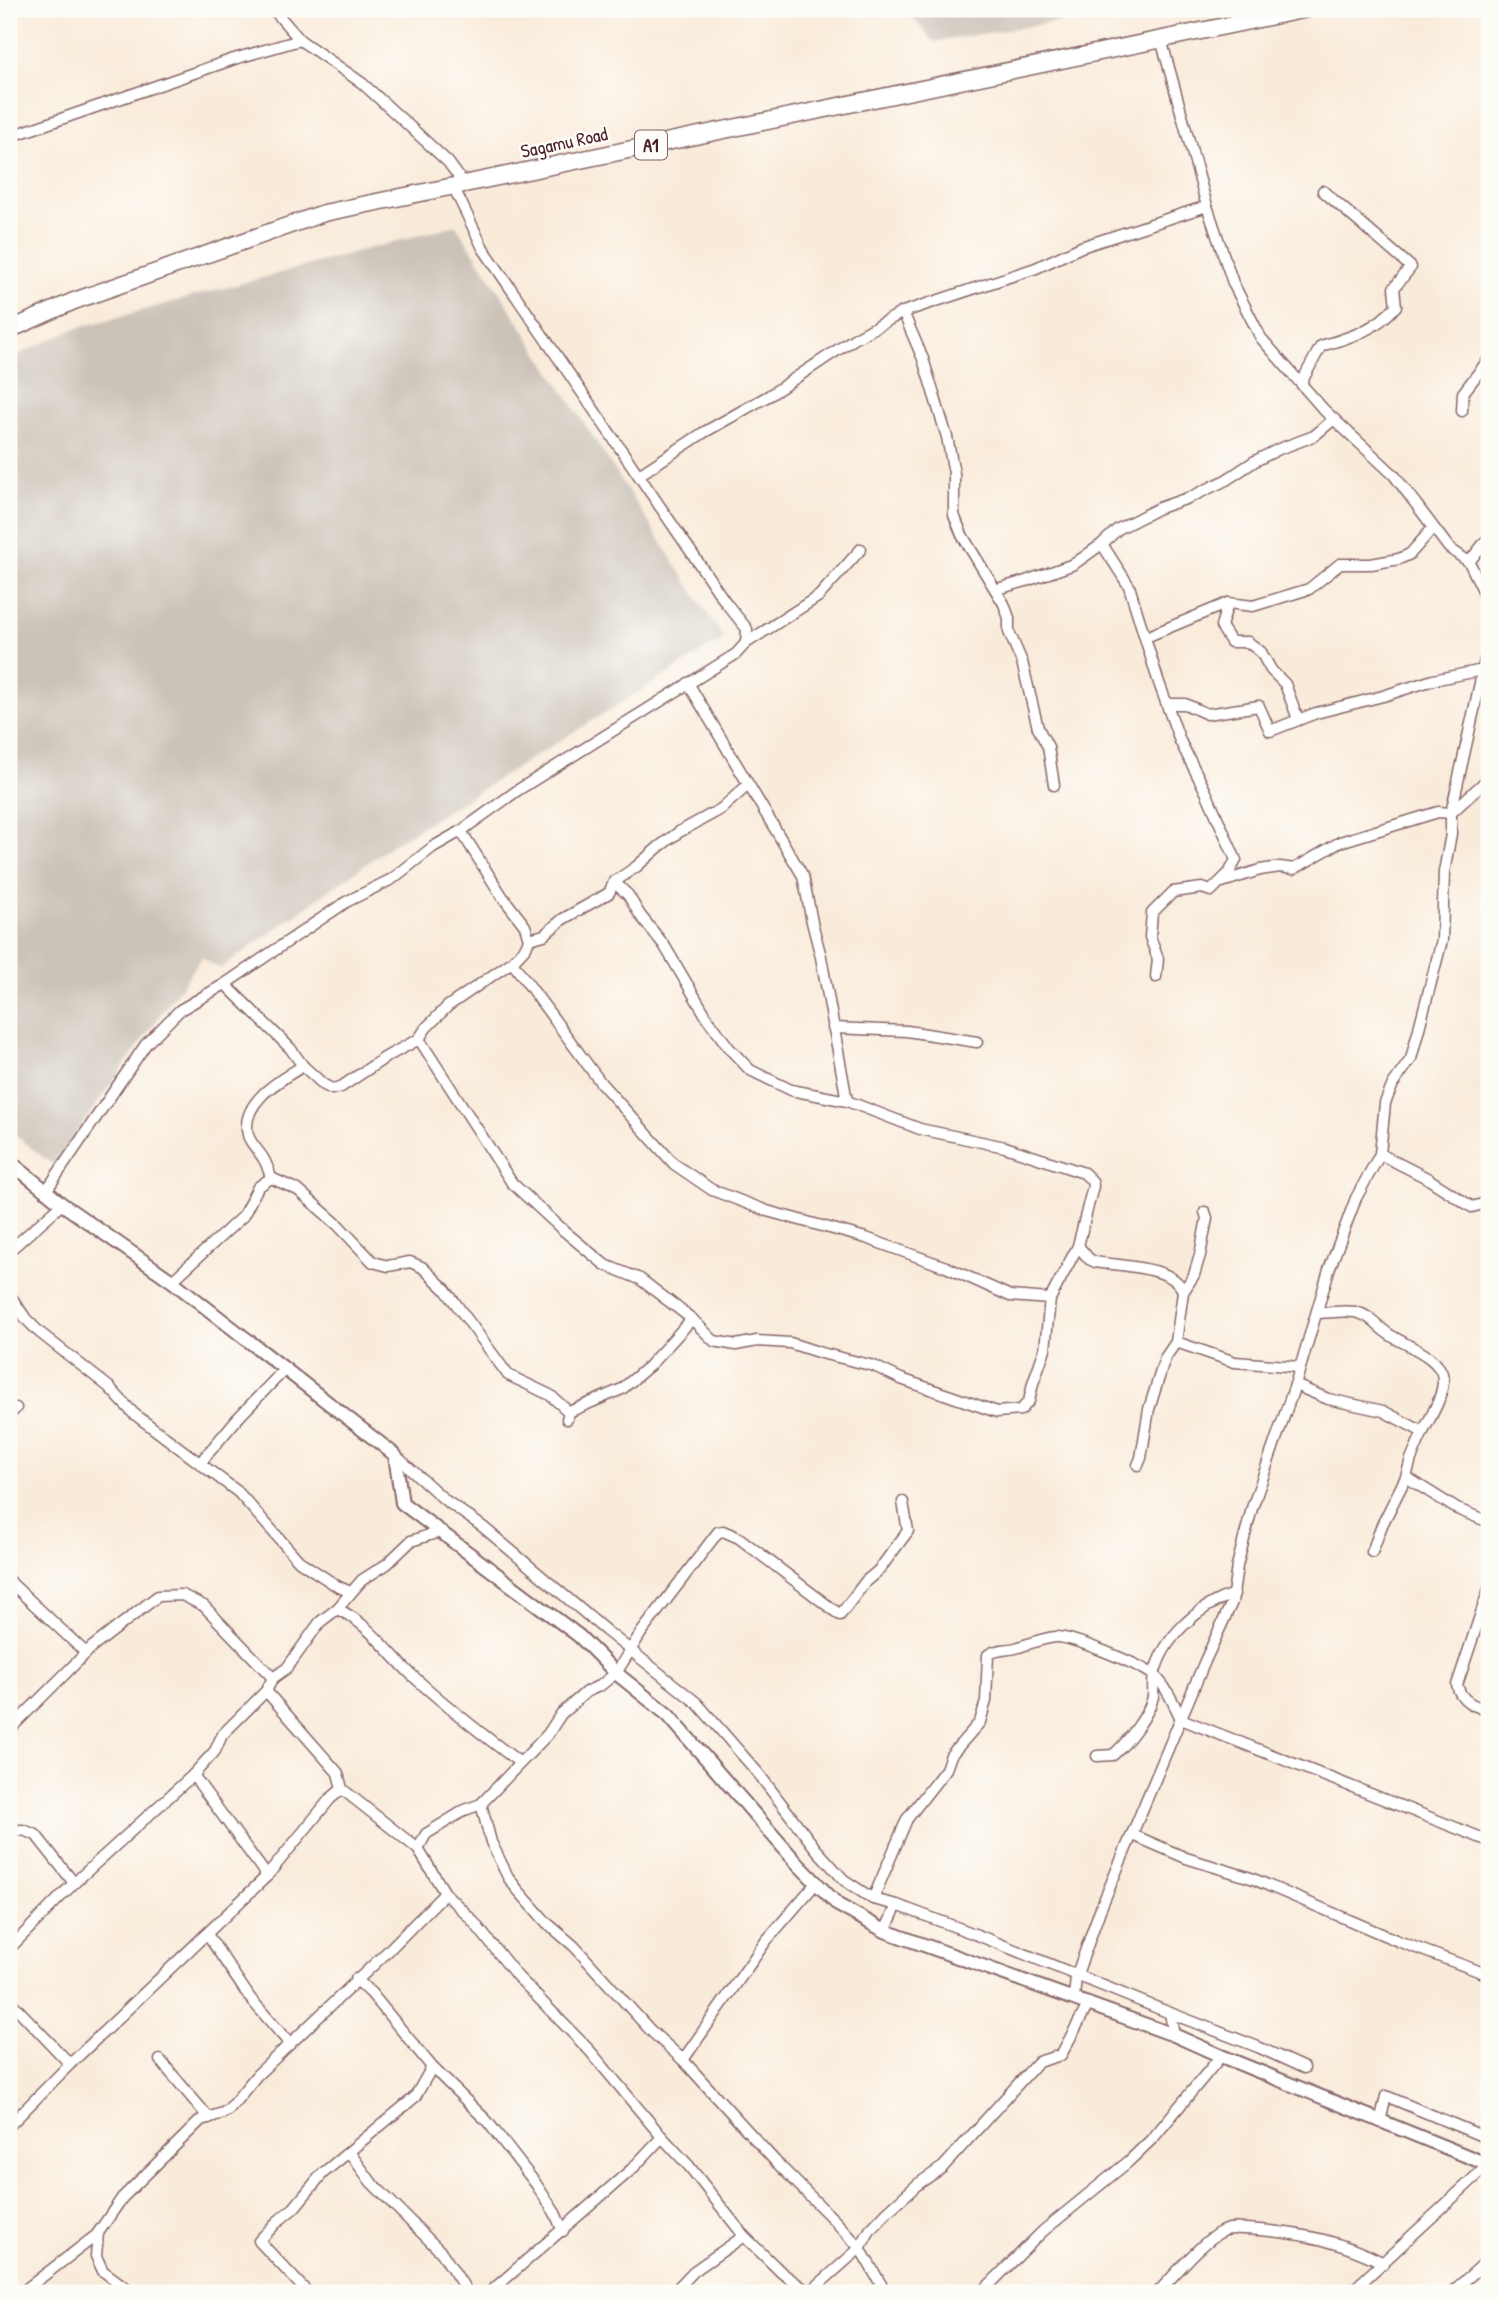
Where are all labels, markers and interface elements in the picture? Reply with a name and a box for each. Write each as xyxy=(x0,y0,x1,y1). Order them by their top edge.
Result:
street label: Sagamu Road xyxy=(518,120,610,164)
road number: A1 xyxy=(635,130,667,160)

